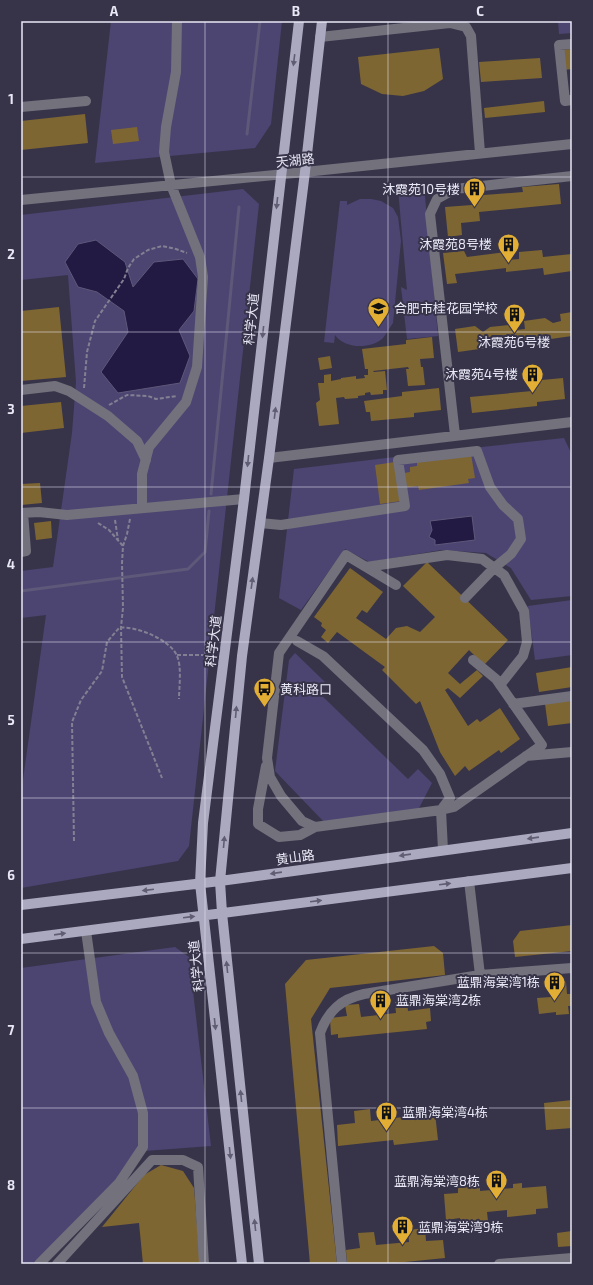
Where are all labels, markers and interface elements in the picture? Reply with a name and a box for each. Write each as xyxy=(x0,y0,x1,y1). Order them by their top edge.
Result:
text: A xyxy=(110,3,119,19)
text: B xyxy=(292,3,300,19)
text: C xyxy=(476,3,484,19)
one-way arrow xyxy=(291,54,297,66)
text: 1 xyxy=(8,91,14,107)
street label: 天湖路 xyxy=(275,150,315,170)
building icon: 沐霞苑10号楼 xyxy=(462,176,488,209)
place label: 沐霞苑10号楼 xyxy=(382,181,460,197)
one-way arrow xyxy=(274,197,280,209)
building icon: 沐霞苑8号楼 xyxy=(495,231,521,264)
place label: 沐霞苑8号楼 xyxy=(419,236,492,252)
text: 2 xyxy=(7,246,15,262)
street label: 科学大道 xyxy=(240,292,262,346)
school or university icon: 合肥市桂花园学校 xyxy=(365,295,391,328)
place label: 合肥市桂花园学校 xyxy=(394,300,498,316)
building icon: 沐霞苑6号楼 xyxy=(501,301,527,334)
one-way arrow xyxy=(259,326,266,338)
place label: 沐霞苑6号楼 xyxy=(478,334,550,350)
building icon: 沐霞苑4号楼 xyxy=(520,361,546,394)
place label: 沐霞苑4号楼 xyxy=(445,366,518,382)
text: 3 xyxy=(7,401,15,417)
one-way arrow xyxy=(272,407,278,419)
one-way arrow xyxy=(245,455,251,467)
text: 4 xyxy=(7,556,15,572)
one-way arrow xyxy=(249,577,255,589)
street label: 科学大道 xyxy=(202,614,224,668)
bus stop icon: 黄科路口 xyxy=(251,676,277,709)
place label: 黄科路口 xyxy=(280,681,332,697)
one-way arrow xyxy=(233,706,240,718)
text: 5 xyxy=(7,712,15,728)
one-way arrow xyxy=(527,835,539,841)
one-way arrow xyxy=(221,836,227,848)
street label: 黄山路 xyxy=(275,846,315,868)
one-way arrow xyxy=(398,852,411,858)
text: 6 xyxy=(7,867,15,883)
one-way arrow xyxy=(270,870,282,876)
one-way arrow xyxy=(439,881,451,888)
one-way arrow xyxy=(142,886,154,893)
one-way arrow xyxy=(310,898,322,904)
one-way arrow xyxy=(182,914,195,920)
one-way arrow xyxy=(54,931,66,937)
street label: 科学大道 xyxy=(185,939,207,993)
one-way arrow xyxy=(224,961,231,973)
building icon: 蓝鼎海棠湾1栋 xyxy=(542,969,568,1002)
place label: 蓝鼎海棠湾1栋 xyxy=(457,974,540,990)
building icon: 蓝鼎海棠湾2栋 xyxy=(367,987,393,1020)
place label: 蓝鼎海棠湾2栋 xyxy=(396,992,481,1008)
one-way arrow xyxy=(212,1018,219,1030)
text: 7 xyxy=(8,1022,15,1038)
one-way arrow xyxy=(238,1090,244,1102)
building icon: 蓝鼎海棠湾4栋 xyxy=(374,1099,400,1132)
place label: 蓝鼎海棠湾4栋 xyxy=(402,1104,488,1120)
one-way arrow xyxy=(226,1147,233,1159)
building icon: 蓝鼎海棠湾8栋 xyxy=(483,1168,509,1201)
place label: 蓝鼎海棠湾8栋 xyxy=(394,1173,480,1189)
text: 8 xyxy=(7,1177,15,1193)
building icon: 蓝鼎海棠湾9栋 xyxy=(389,1214,415,1247)
one-way arrow xyxy=(251,1219,258,1231)
place label: 蓝鼎海棠湾9栋 xyxy=(418,1219,503,1235)

